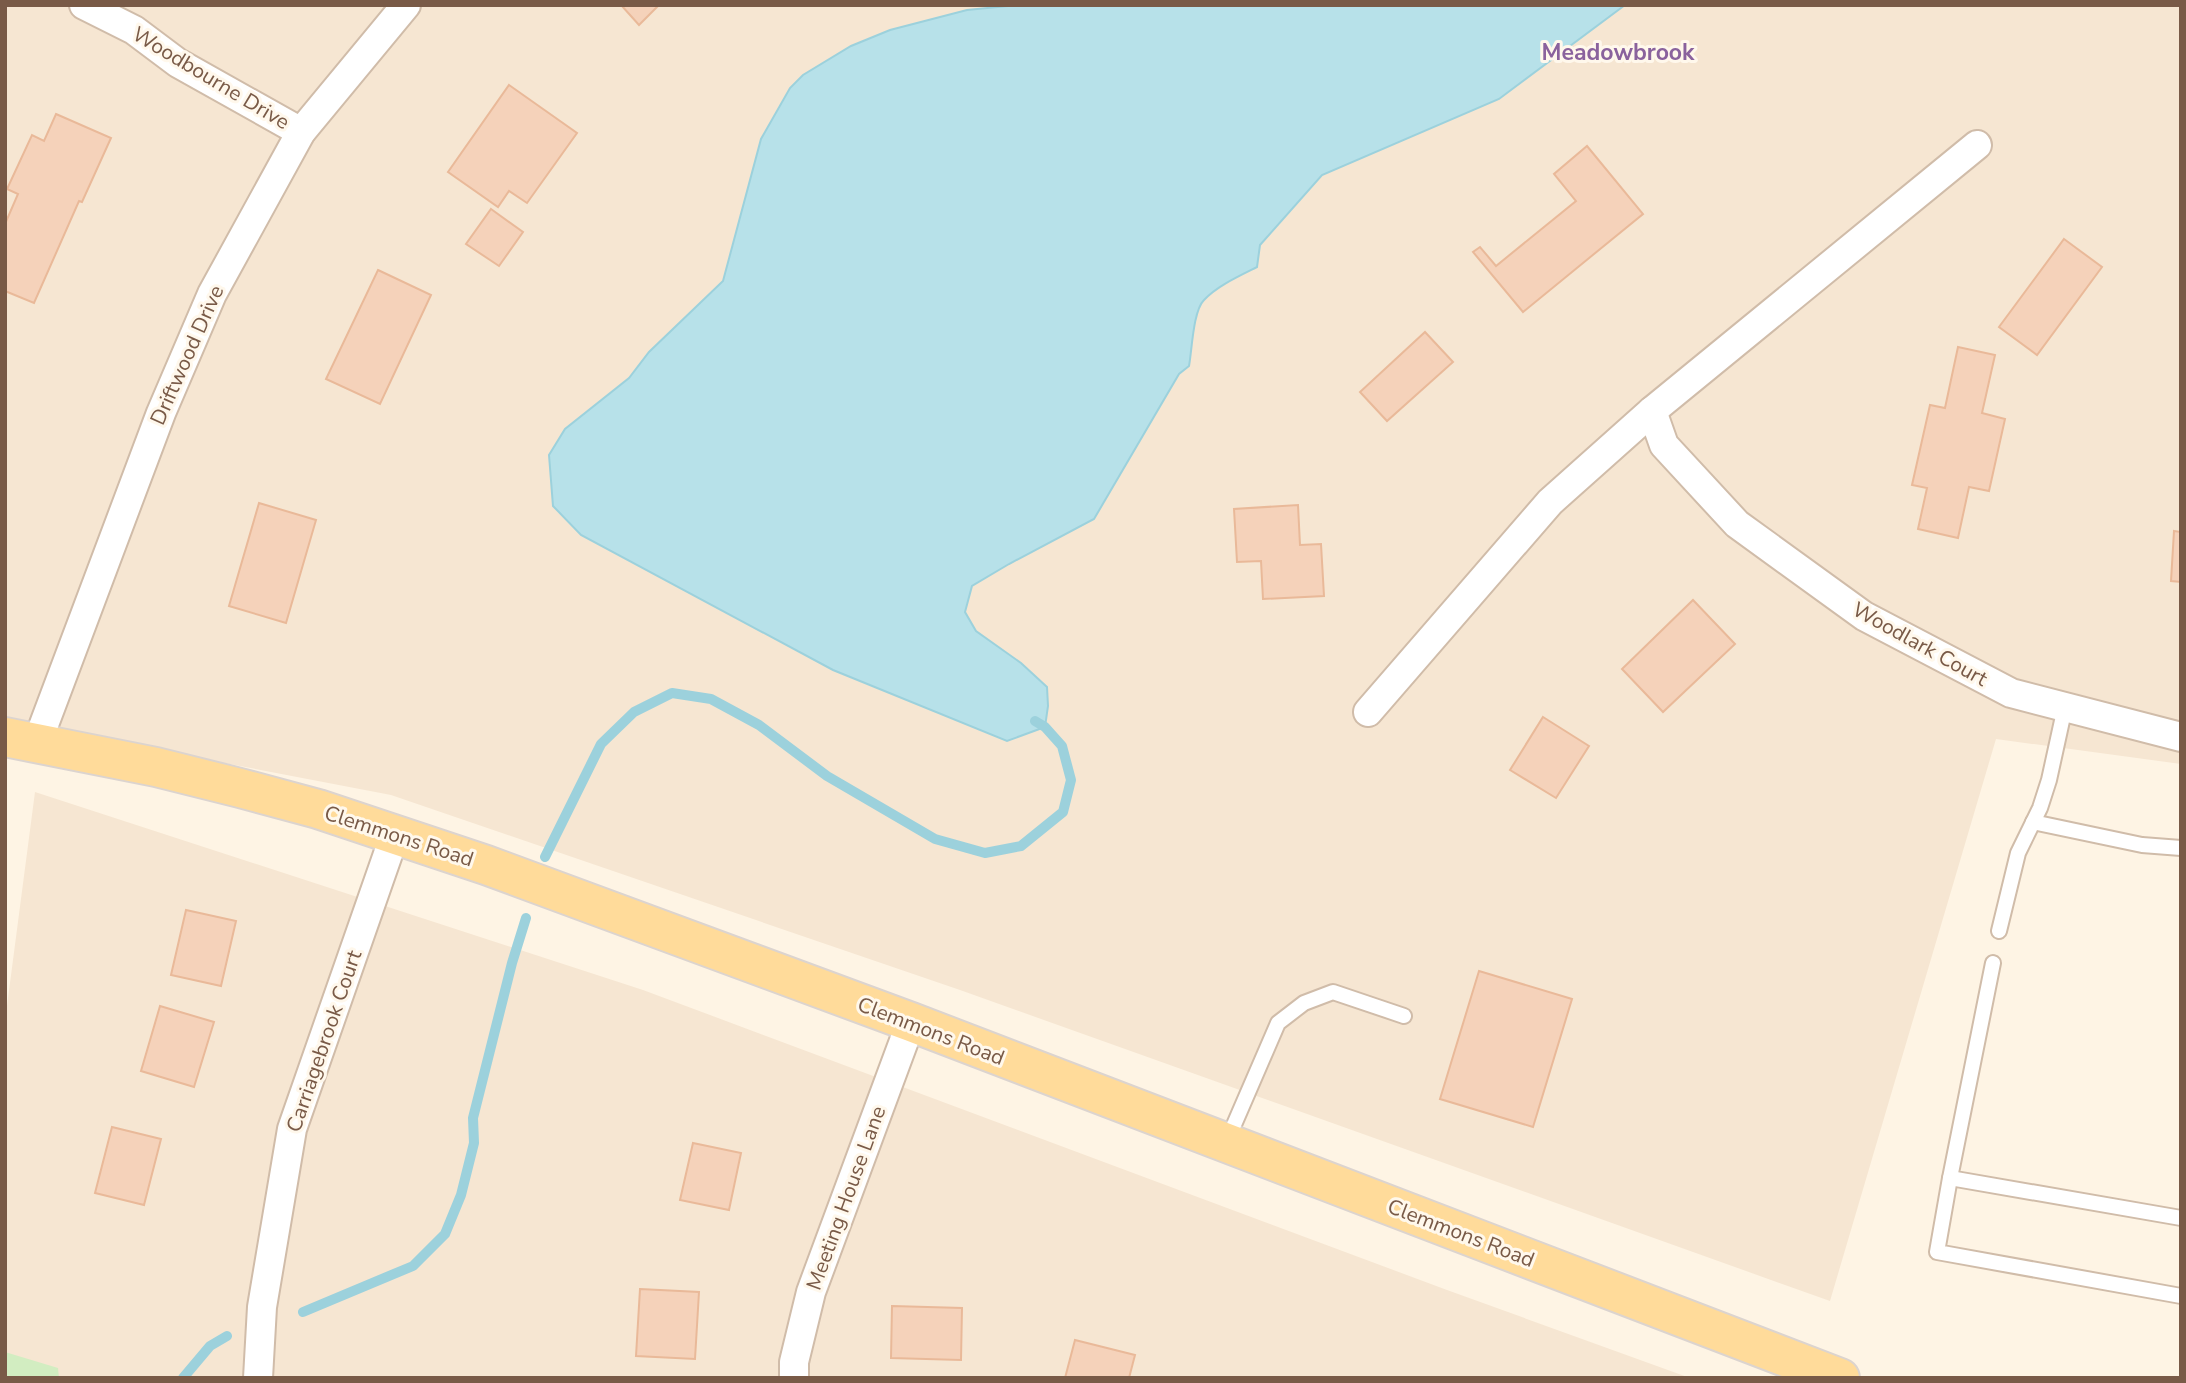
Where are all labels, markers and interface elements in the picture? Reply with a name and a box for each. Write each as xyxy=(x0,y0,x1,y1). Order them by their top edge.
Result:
street label: Woodbourne Drive xyxy=(127,20,295,136)
district label: Meadowbrook xyxy=(1542,37,1695,68)
street label: Driftwood Drive xyxy=(144,281,230,429)
street label: Woodlark Court xyxy=(1847,595,1993,693)
street label: Clemmons Road xyxy=(321,799,477,873)
street label: Carriagebrook Court xyxy=(280,946,368,1136)
street label: Clemmons Road xyxy=(853,990,1009,1072)
street label: Meeting House Lane xyxy=(800,1102,892,1294)
street label: Clemmons Road xyxy=(1383,1192,1539,1274)

